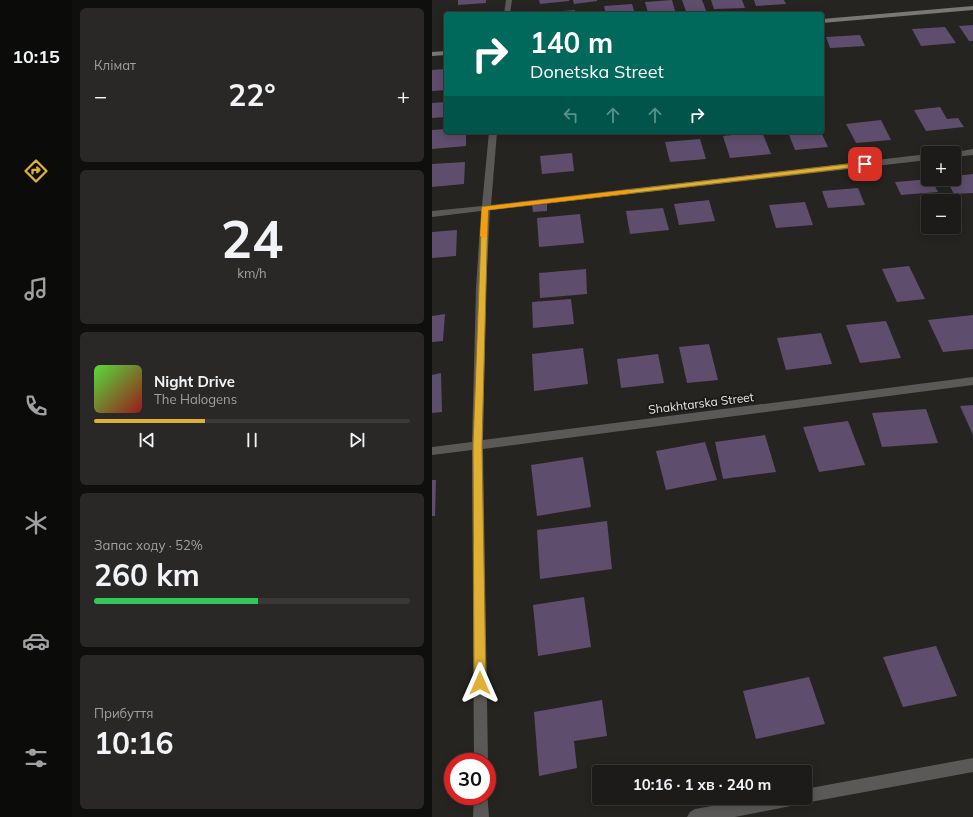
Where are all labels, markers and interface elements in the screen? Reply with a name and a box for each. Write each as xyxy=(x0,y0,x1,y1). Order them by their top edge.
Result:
text: 140 m xyxy=(530,25,613,60)
icon: right xyxy=(464,28,516,80)
text: 10:15 xyxy=(12,45,60,68)
text: Клімат xyxy=(94,57,136,73)
text: Donetska Street xyxy=(530,60,664,83)
text: 22° xyxy=(228,76,276,114)
text: − xyxy=(94,82,107,110)
text: + xyxy=(397,82,410,110)
icon: left xyxy=(560,104,582,126)
icon: ahead xyxy=(602,104,624,126)
icon: ahead xyxy=(644,104,666,126)
icon: right xyxy=(686,104,708,126)
map controls xyxy=(921,146,961,234)
button: + xyxy=(921,146,961,186)
pin xyxy=(848,147,882,181)
icon: arrive xyxy=(854,153,876,175)
icon: directions xyxy=(22,157,50,185)
button: − xyxy=(921,194,961,234)
text: 24 xyxy=(221,206,283,271)
text: km/h xyxy=(237,265,267,281)
icon: music xyxy=(22,275,50,303)
text: Night Drive xyxy=(154,372,235,391)
street label: Shakhtarska Street xyxy=(647,389,755,417)
text: The Halogens xyxy=(154,391,237,407)
icon: phone xyxy=(22,392,50,420)
icon: previous xyxy=(136,429,158,451)
icon: pause xyxy=(241,429,263,451)
icon: next xyxy=(346,429,368,451)
icon: climate xyxy=(22,509,50,537)
text: Запас ходу · 52% xyxy=(94,537,203,553)
text: 260 km xyxy=(94,556,200,594)
icon: car xyxy=(22,627,50,655)
position arrow xyxy=(459,662,501,704)
text: Прибуття xyxy=(94,705,153,721)
text: 10:16 xyxy=(94,724,173,762)
icon: filters xyxy=(22,744,50,772)
speed limit sign: 30 xyxy=(444,753,496,805)
text: 10:16 · 1 хв · 240 m xyxy=(633,775,771,794)

